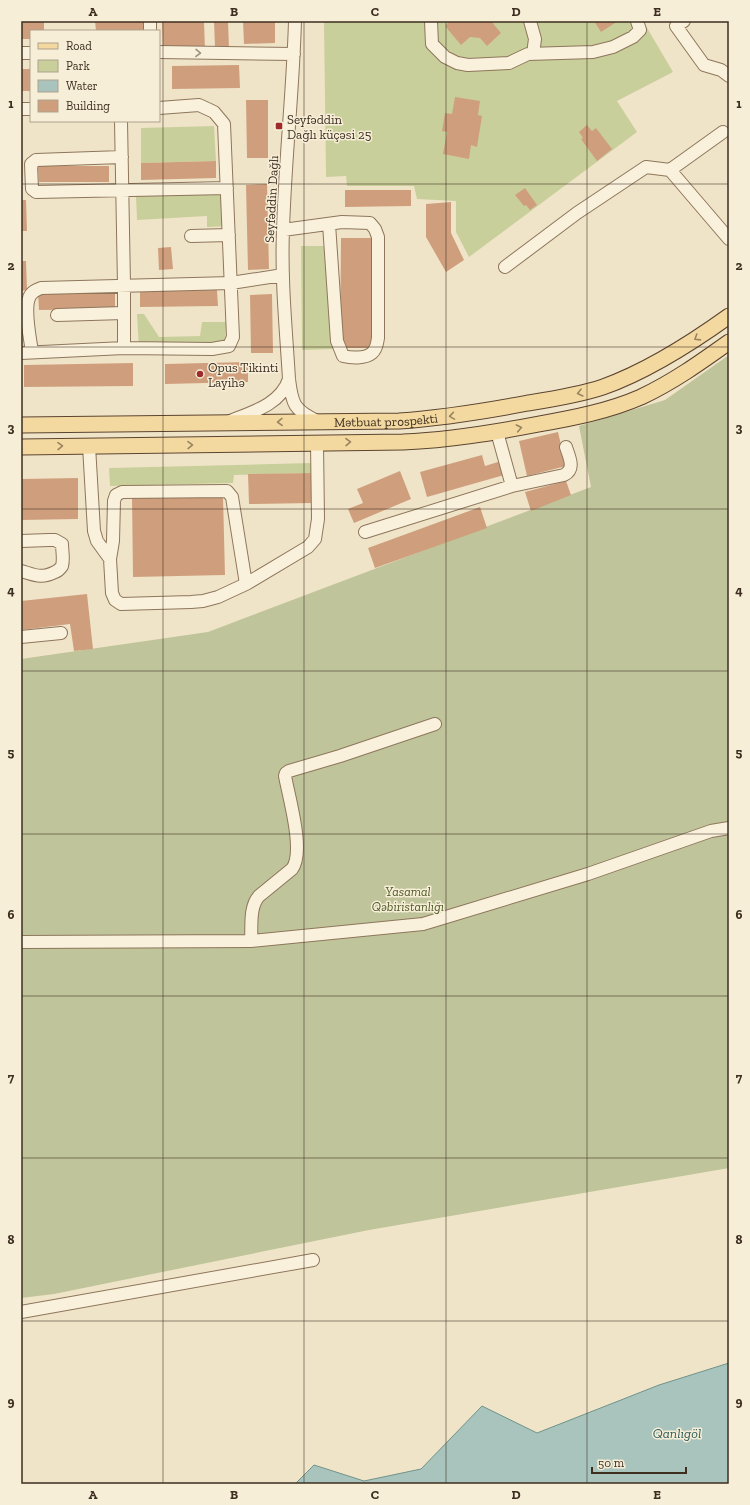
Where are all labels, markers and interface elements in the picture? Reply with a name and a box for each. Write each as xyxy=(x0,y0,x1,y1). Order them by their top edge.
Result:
text: A xyxy=(89,4,98,19)
text: B xyxy=(230,4,238,19)
text: C xyxy=(371,4,379,19)
text: D xyxy=(511,4,521,19)
text: E xyxy=(653,4,661,19)
legend xyxy=(30,30,160,122)
text: Road xyxy=(66,39,92,53)
one-way arrow xyxy=(195,49,201,57)
text: Park xyxy=(66,59,91,73)
text: Water xyxy=(66,79,98,93)
text: 1 xyxy=(8,96,14,111)
text: 1 xyxy=(736,96,742,111)
text: Building xyxy=(66,99,110,113)
place label: Seyfəddin Dağlı küçəsi 25 xyxy=(287,112,372,142)
marker: Seyfəddin Dağlı küçəsi 25 xyxy=(274,121,284,131)
street label: Seyfəddin Dağlı xyxy=(262,155,281,243)
text: 2 xyxy=(8,258,15,273)
text: 2 xyxy=(736,258,743,273)
one-way arrow xyxy=(694,333,701,341)
place label: Opus Tikinti Layihə xyxy=(208,360,279,390)
marker: Opus Tikinti Layihə xyxy=(195,369,205,379)
one-way arrow xyxy=(577,388,584,397)
street label: Mətbuat prospekti xyxy=(334,410,439,430)
one-way arrow xyxy=(449,411,455,420)
one-way arrow xyxy=(277,418,283,426)
text: 3 xyxy=(8,420,15,435)
text: 3 xyxy=(736,420,743,435)
one-way arrow xyxy=(516,424,522,432)
one-way arrow xyxy=(345,438,351,447)
one-way arrow xyxy=(187,440,193,449)
one-way arrow xyxy=(57,442,63,451)
text: 4 xyxy=(7,583,15,598)
text: 4 xyxy=(735,583,743,598)
text: 5 xyxy=(8,745,15,760)
text: 5 xyxy=(736,745,743,760)
park label: Yasamal Qəbiristanlığı xyxy=(372,884,444,914)
text: 6 xyxy=(8,907,15,922)
text: 6 xyxy=(736,907,743,922)
text: 7 xyxy=(8,1070,15,1085)
text: 7 xyxy=(736,1070,743,1085)
text: 8 xyxy=(7,1232,15,1247)
text: 8 xyxy=(735,1232,743,1247)
text: 9 xyxy=(8,1394,15,1409)
text: 9 xyxy=(736,1394,743,1409)
water label: Qanlıgöl xyxy=(653,1425,701,1442)
scale bar xyxy=(592,1449,686,1475)
text: 50 m xyxy=(598,1456,625,1470)
text: A xyxy=(89,1487,98,1502)
text: B xyxy=(230,1487,238,1502)
text: C xyxy=(371,1487,379,1502)
text: D xyxy=(511,1487,521,1502)
text: E xyxy=(653,1487,661,1502)

